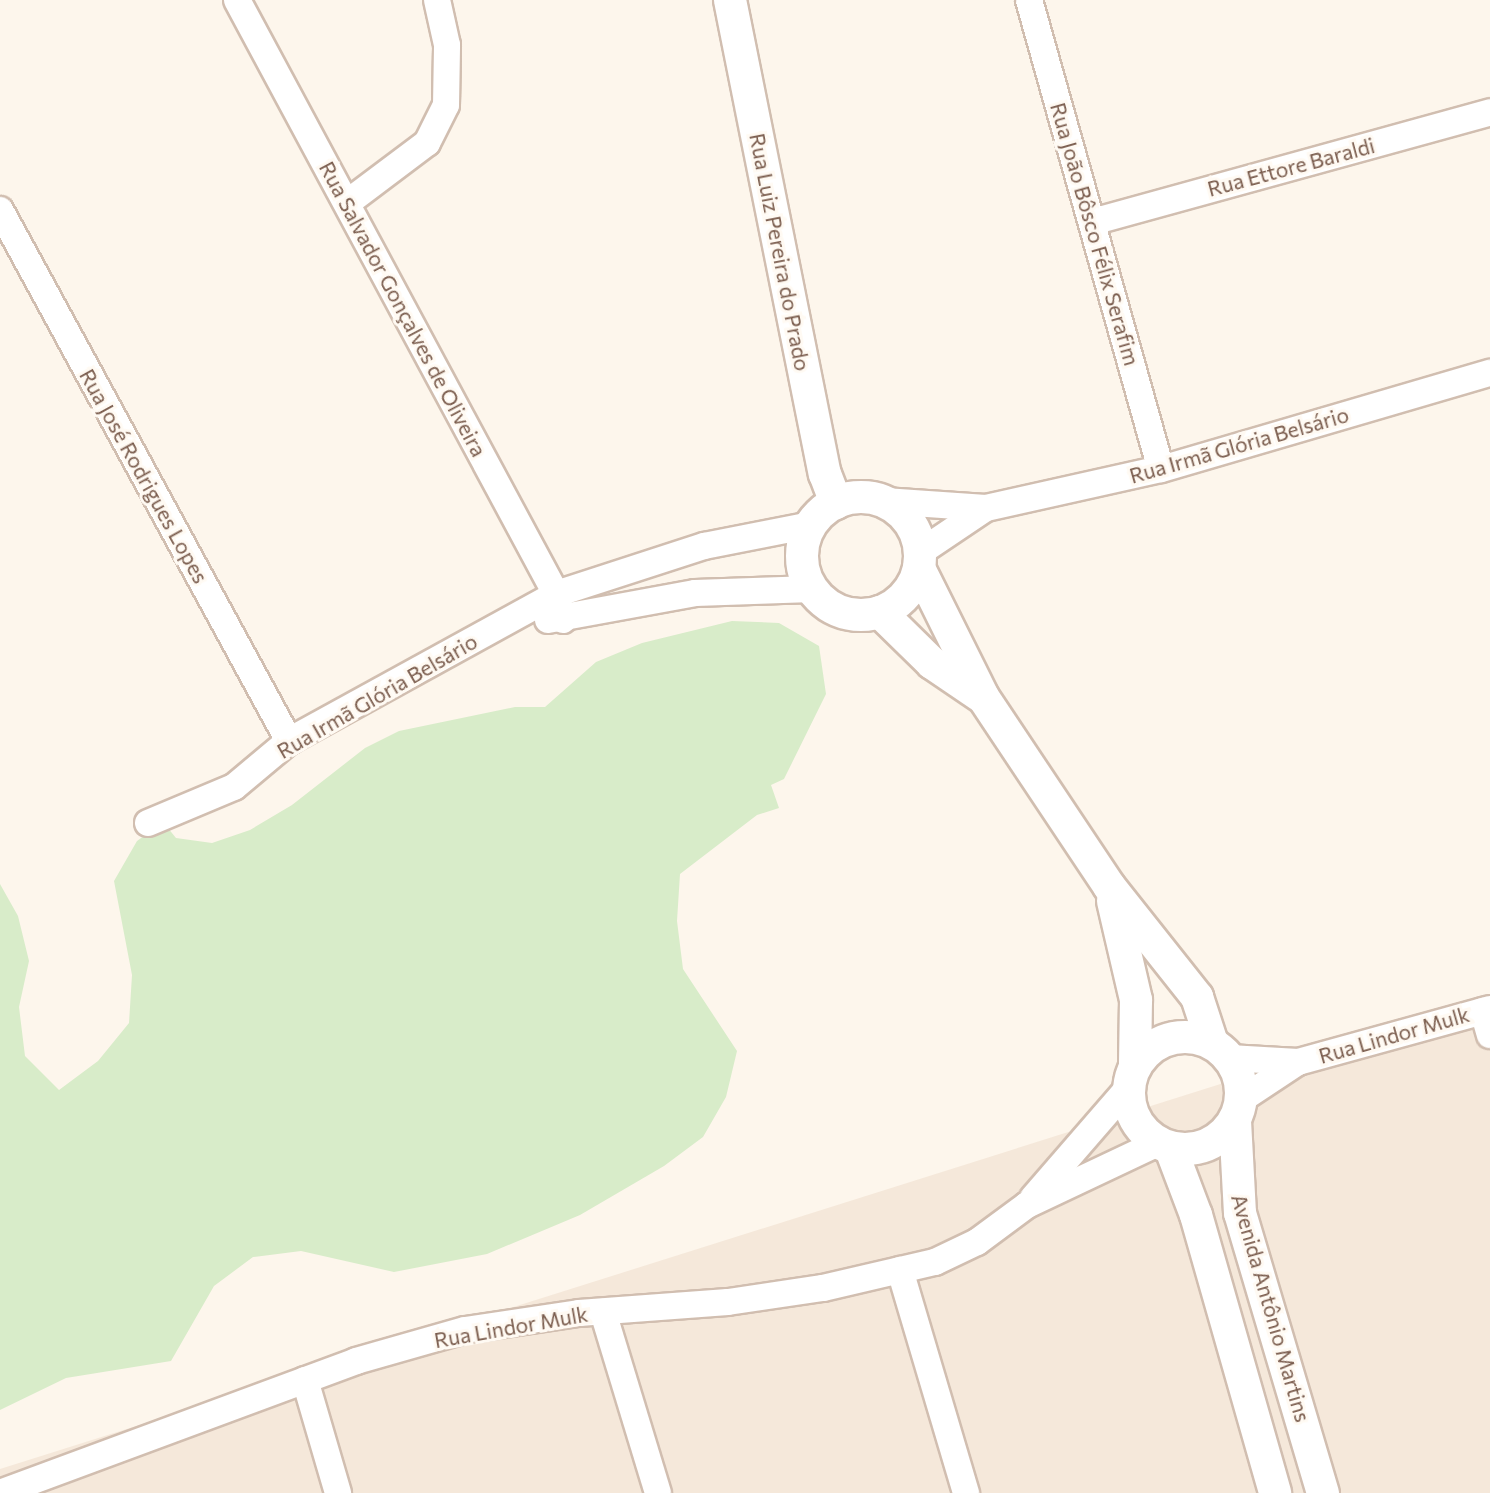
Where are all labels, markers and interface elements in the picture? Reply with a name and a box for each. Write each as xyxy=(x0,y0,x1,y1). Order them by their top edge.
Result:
street label: Rua João Bôsco Félix Serafim xyxy=(1045,100,1145,368)
street label: Rua Luiz Pereira do Prado xyxy=(745,131,815,373)
street label: Rua Ettore Baraldi xyxy=(1205,133,1377,201)
street label: Rua Salvador Gonçalves de Oliveira xyxy=(314,157,492,461)
street label: Rua José Rodrigues Lopes xyxy=(75,364,213,588)
street label: Rua Irmã Glória Belsário xyxy=(1126,402,1352,488)
street label: Rua Irmã Glória Belsário xyxy=(272,628,482,764)
street label: Rua Lindor Mulk xyxy=(1316,1001,1472,1069)
street label: Avenida Antônio Martins xyxy=(1226,1191,1316,1425)
street label: Rua Lindor Mulk xyxy=(432,1301,590,1353)

